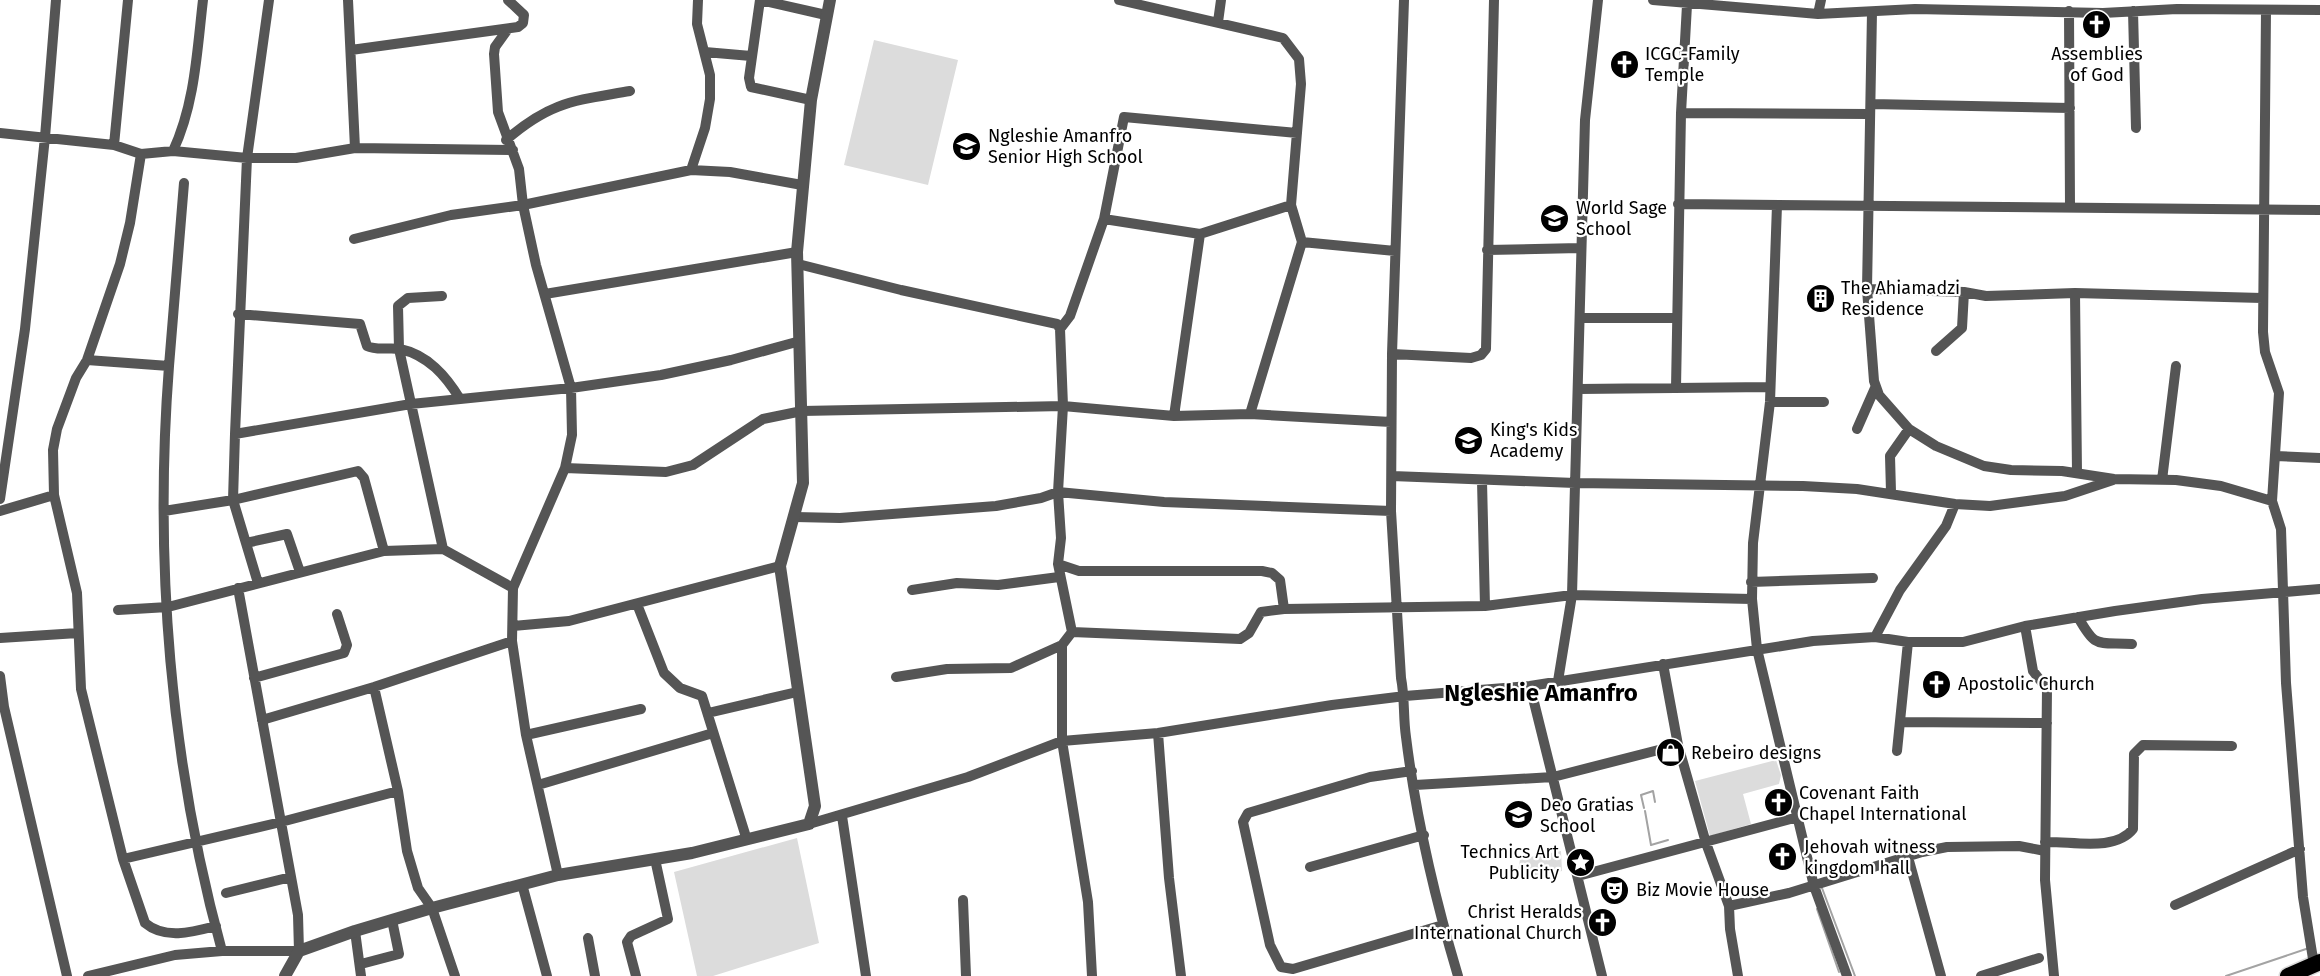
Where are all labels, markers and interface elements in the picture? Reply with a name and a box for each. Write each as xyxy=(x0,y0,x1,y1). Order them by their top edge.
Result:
church icon: Assemblies of God xyxy=(2081,9,2113,41)
place label: ICGC-Family Temple xyxy=(1645,43,1740,86)
place label: Assemblies of God xyxy=(2051,43,2143,86)
church icon: ICGC-Family Temple xyxy=(1608,48,1640,80)
place label: Ngleshie Amanfro Senior High School xyxy=(988,125,1143,168)
school or university icon: Ngleshie Amanfro Senior High School xyxy=(951,130,983,162)
place label: World Sage School xyxy=(1576,197,1667,240)
school or university icon: World Sage School xyxy=(1539,202,1571,234)
place label: The Ahiamadzi Residence xyxy=(1841,277,1960,320)
building icon: The Ahiamadzi Residence xyxy=(1804,282,1836,314)
place label: King's Kids Academy xyxy=(1490,419,1577,462)
school or university icon: King's Kids Academy xyxy=(1453,424,1485,456)
church icon: Apostolic Church xyxy=(1921,668,1953,700)
place label: Apostolic Church xyxy=(1958,673,2095,695)
district label: Ngleshie Amanfro xyxy=(1444,679,1638,707)
shop icon: Rebeiro designs xyxy=(1654,737,1686,769)
place label: Rebeiro designs xyxy=(1691,742,1821,764)
place label: Covenant Faith Chapel International xyxy=(1799,782,1967,825)
church icon: Covenant Faith Chapel International xyxy=(1762,787,1794,819)
place label: Deo Gratias School xyxy=(1540,794,1634,837)
school or university icon: Deo Gratias School xyxy=(1503,799,1535,831)
place label: Jehovah witness kingdom hall xyxy=(1804,836,1935,879)
place label: Technics Art Publicity xyxy=(1461,841,1559,884)
church icon: Jehovah witness kingdom hall xyxy=(1767,841,1799,873)
place icon: Technics Art Publicity xyxy=(1564,846,1596,878)
theatre icon: Biz Movie House xyxy=(1599,874,1631,906)
place label: Biz Movie House xyxy=(1636,879,1769,901)
place label: Christ Heralds International Church xyxy=(1414,901,1582,944)
church icon: Christ Heralds International Church xyxy=(1587,906,1619,938)

